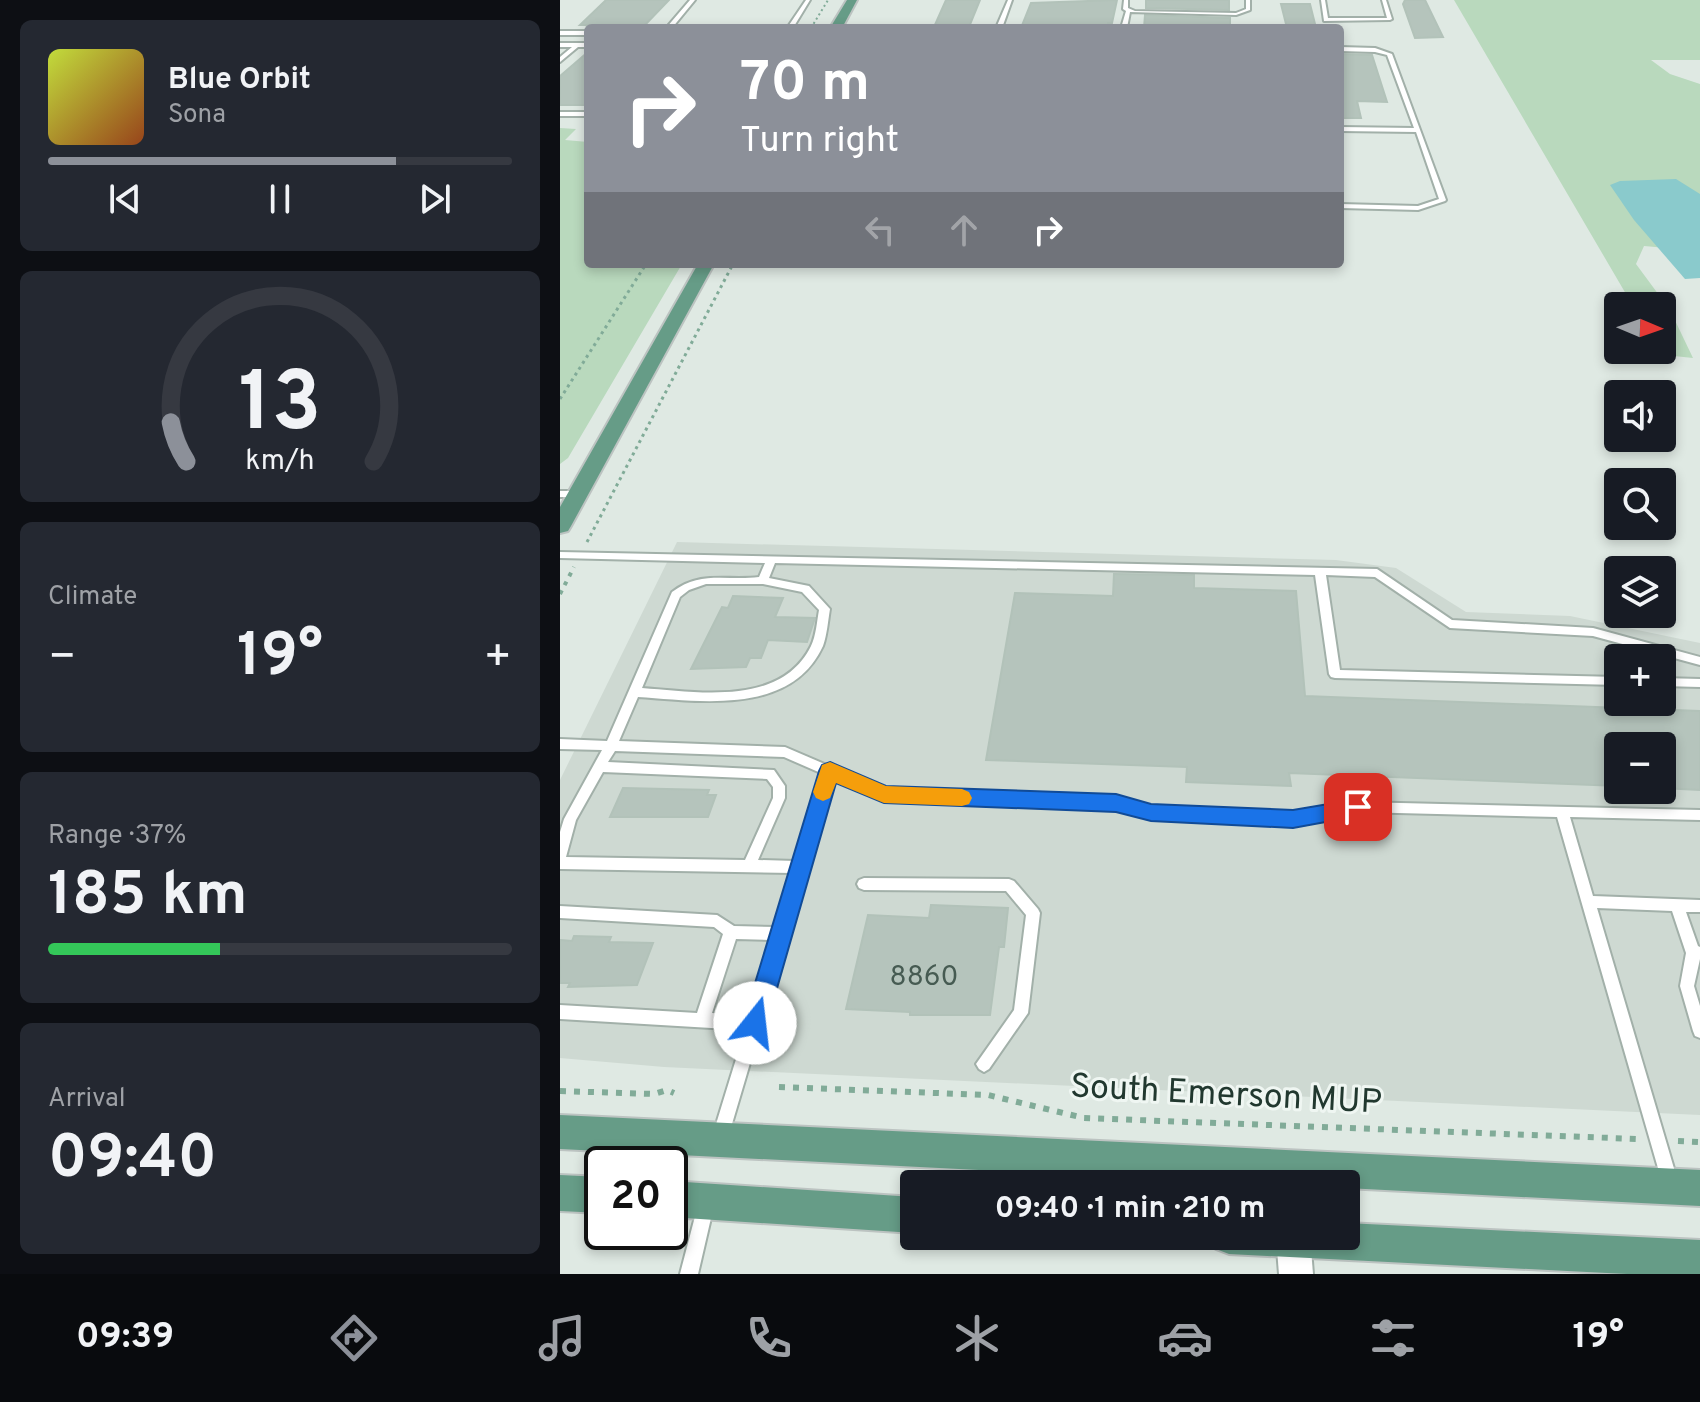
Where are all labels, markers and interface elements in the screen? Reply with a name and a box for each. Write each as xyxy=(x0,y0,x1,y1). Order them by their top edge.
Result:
text: 70 m xyxy=(740,50,870,120)
icon: right xyxy=(608,56,712,160)
text: Blue Orbit xyxy=(168,62,311,99)
text: Sona xyxy=(168,99,226,132)
text: Turn right xyxy=(740,119,899,165)
icon: previous xyxy=(103,177,147,221)
icon: pause xyxy=(258,177,302,221)
icon: next xyxy=(413,177,457,221)
icon: left xyxy=(858,208,902,252)
icon: ahead xyxy=(942,208,986,252)
icon: right xyxy=(1026,208,1070,252)
north arrow xyxy=(1604,292,1676,364)
map controls xyxy=(1604,292,1676,804)
text: 13 xyxy=(238,355,322,460)
button: sound xyxy=(1604,380,1676,452)
text: km/h xyxy=(245,444,315,480)
button: search xyxy=(1604,468,1676,540)
button: layers xyxy=(1604,556,1676,628)
text: Climate xyxy=(48,581,137,614)
text: 19° xyxy=(237,621,323,697)
text: − xyxy=(48,631,76,687)
text: + xyxy=(484,631,512,687)
button: + xyxy=(1604,644,1676,716)
button: − xyxy=(1604,732,1676,804)
pin xyxy=(1324,773,1392,841)
icon: arrive xyxy=(1336,785,1380,829)
text: Range · 37% xyxy=(48,820,186,853)
text: 185 km xyxy=(48,860,248,936)
house number: 8860 xyxy=(890,960,958,996)
position arrow xyxy=(713,981,797,1065)
street label: South Emerson MUP xyxy=(1069,1066,1383,1126)
text: Arrival xyxy=(48,1083,126,1116)
text: 09:40 xyxy=(48,1123,217,1199)
speed limit sign: 20 xyxy=(584,1146,688,1250)
text: 09:40 · 1 min · 210 m xyxy=(995,1191,1265,1228)
icon: directions xyxy=(326,1310,382,1366)
icon: music xyxy=(534,1310,590,1366)
icon: phone xyxy=(741,1310,797,1366)
icon: climate xyxy=(949,1310,1005,1366)
icon: car xyxy=(1157,1310,1213,1366)
icon: filters xyxy=(1365,1310,1421,1366)
text: 09:39 xyxy=(76,1315,174,1361)
text: 19° xyxy=(1573,1315,1624,1361)

